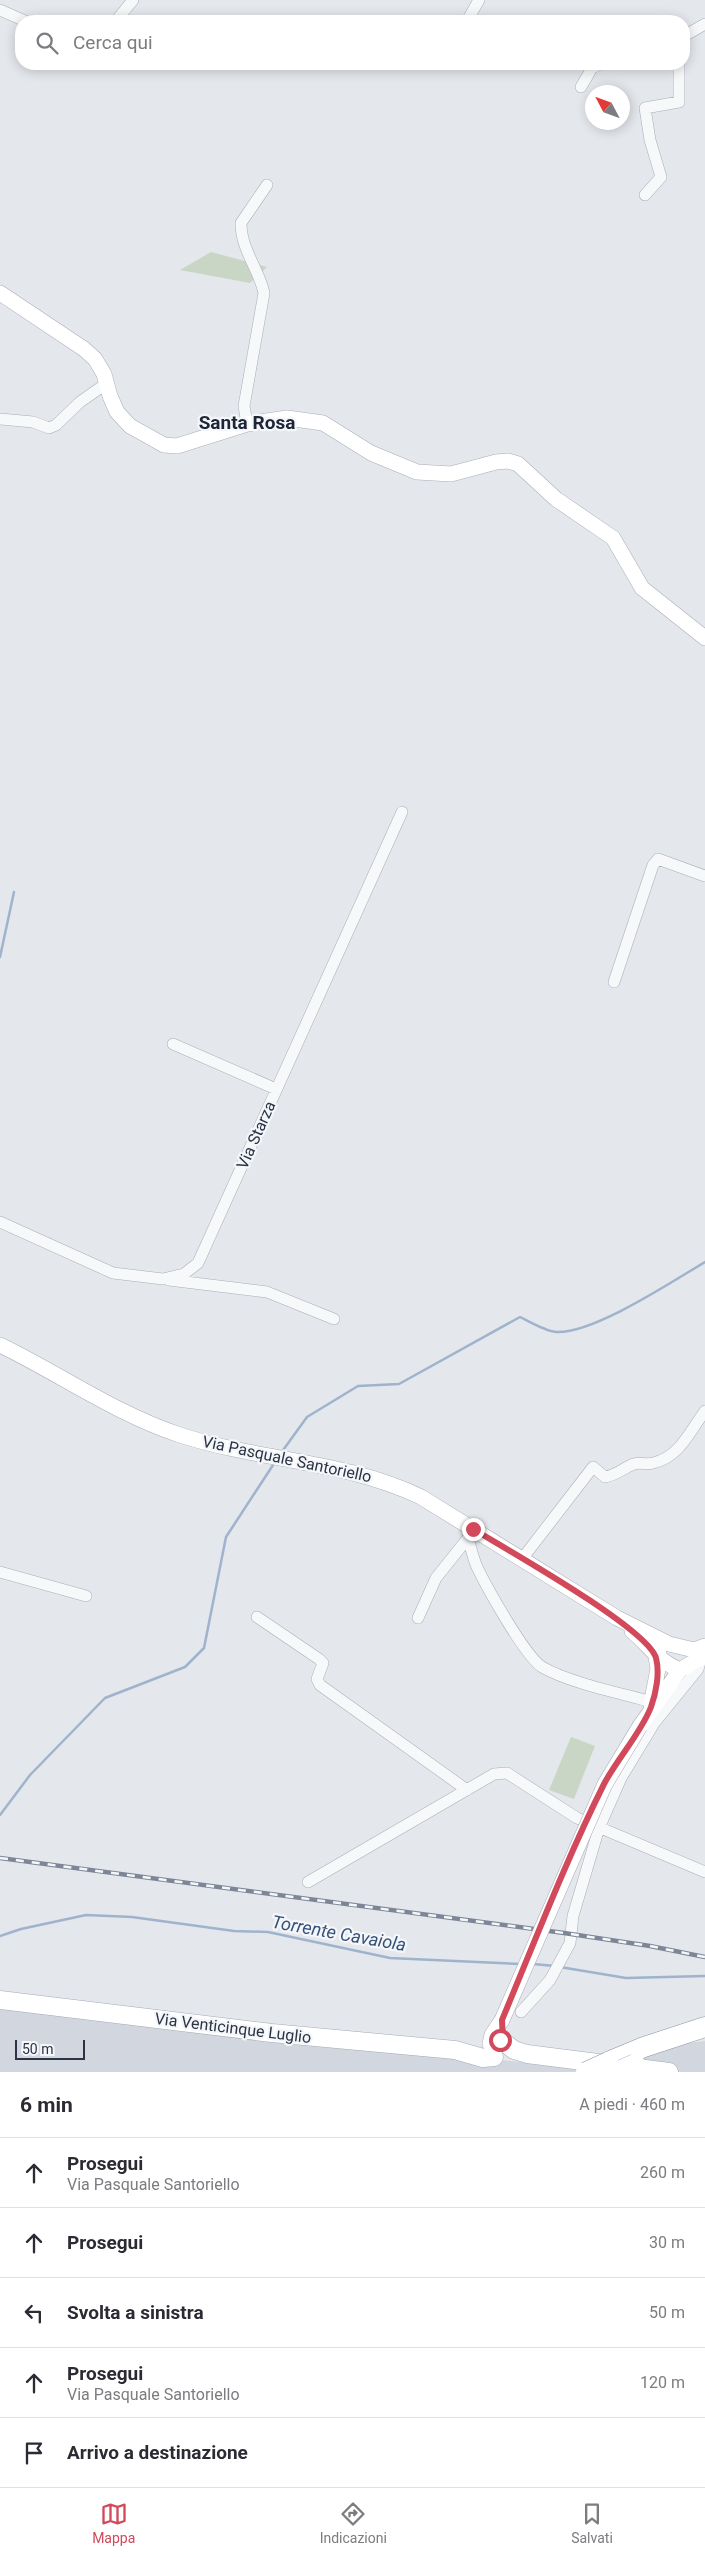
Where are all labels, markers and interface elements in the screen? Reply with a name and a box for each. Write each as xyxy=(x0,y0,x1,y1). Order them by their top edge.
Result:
search box xyxy=(15,15,690,70)
icon: search xyxy=(33,29,61,57)
text: Cerca qui xyxy=(73,31,153,54)
north arrow xyxy=(585,85,630,130)
district label: Santa Rosa xyxy=(199,411,295,434)
street label: Via Starza xyxy=(233,1098,279,1172)
street label: Via Pasquale Santoriello xyxy=(201,1432,373,1486)
route end xyxy=(462,1518,485,1541)
water label: Torrente Cavaiola xyxy=(270,1911,408,1955)
street label: Via Venticinque Luglio xyxy=(154,2009,312,2047)
route start xyxy=(489,2029,512,2052)
scale bar xyxy=(15,2037,85,2060)
text: 50 m xyxy=(22,2041,54,2057)
text: 6 min xyxy=(20,2093,73,2117)
text: A piedi · 460 m xyxy=(579,2095,685,2114)
text: Prosegui xyxy=(67,2152,143,2175)
icon: ahead xyxy=(20,2159,48,2187)
text: 260 m xyxy=(640,2163,685,2182)
text: Via Pasquale Santoriello xyxy=(67,2175,240,2194)
icon: ahead xyxy=(20,2229,48,2257)
text: Prosegui xyxy=(67,2231,143,2254)
text: 30 m xyxy=(649,2233,685,2252)
icon: left xyxy=(20,2299,48,2327)
text: Svolta a sinistra xyxy=(67,2301,204,2324)
text: 50 m xyxy=(649,2303,685,2322)
text: Prosegui xyxy=(67,2362,143,2385)
icon: ahead xyxy=(20,2369,48,2397)
text: 120 m xyxy=(640,2373,685,2392)
text: Via Pasquale Santoriello xyxy=(67,2385,240,2404)
icon: arrive xyxy=(20,2439,48,2467)
text: Arrivo a destinazione xyxy=(67,2441,248,2464)
tab: Mappa xyxy=(92,2500,135,2546)
tab: Indicazioni xyxy=(320,2500,387,2546)
tab: Salvati xyxy=(571,2500,613,2546)

